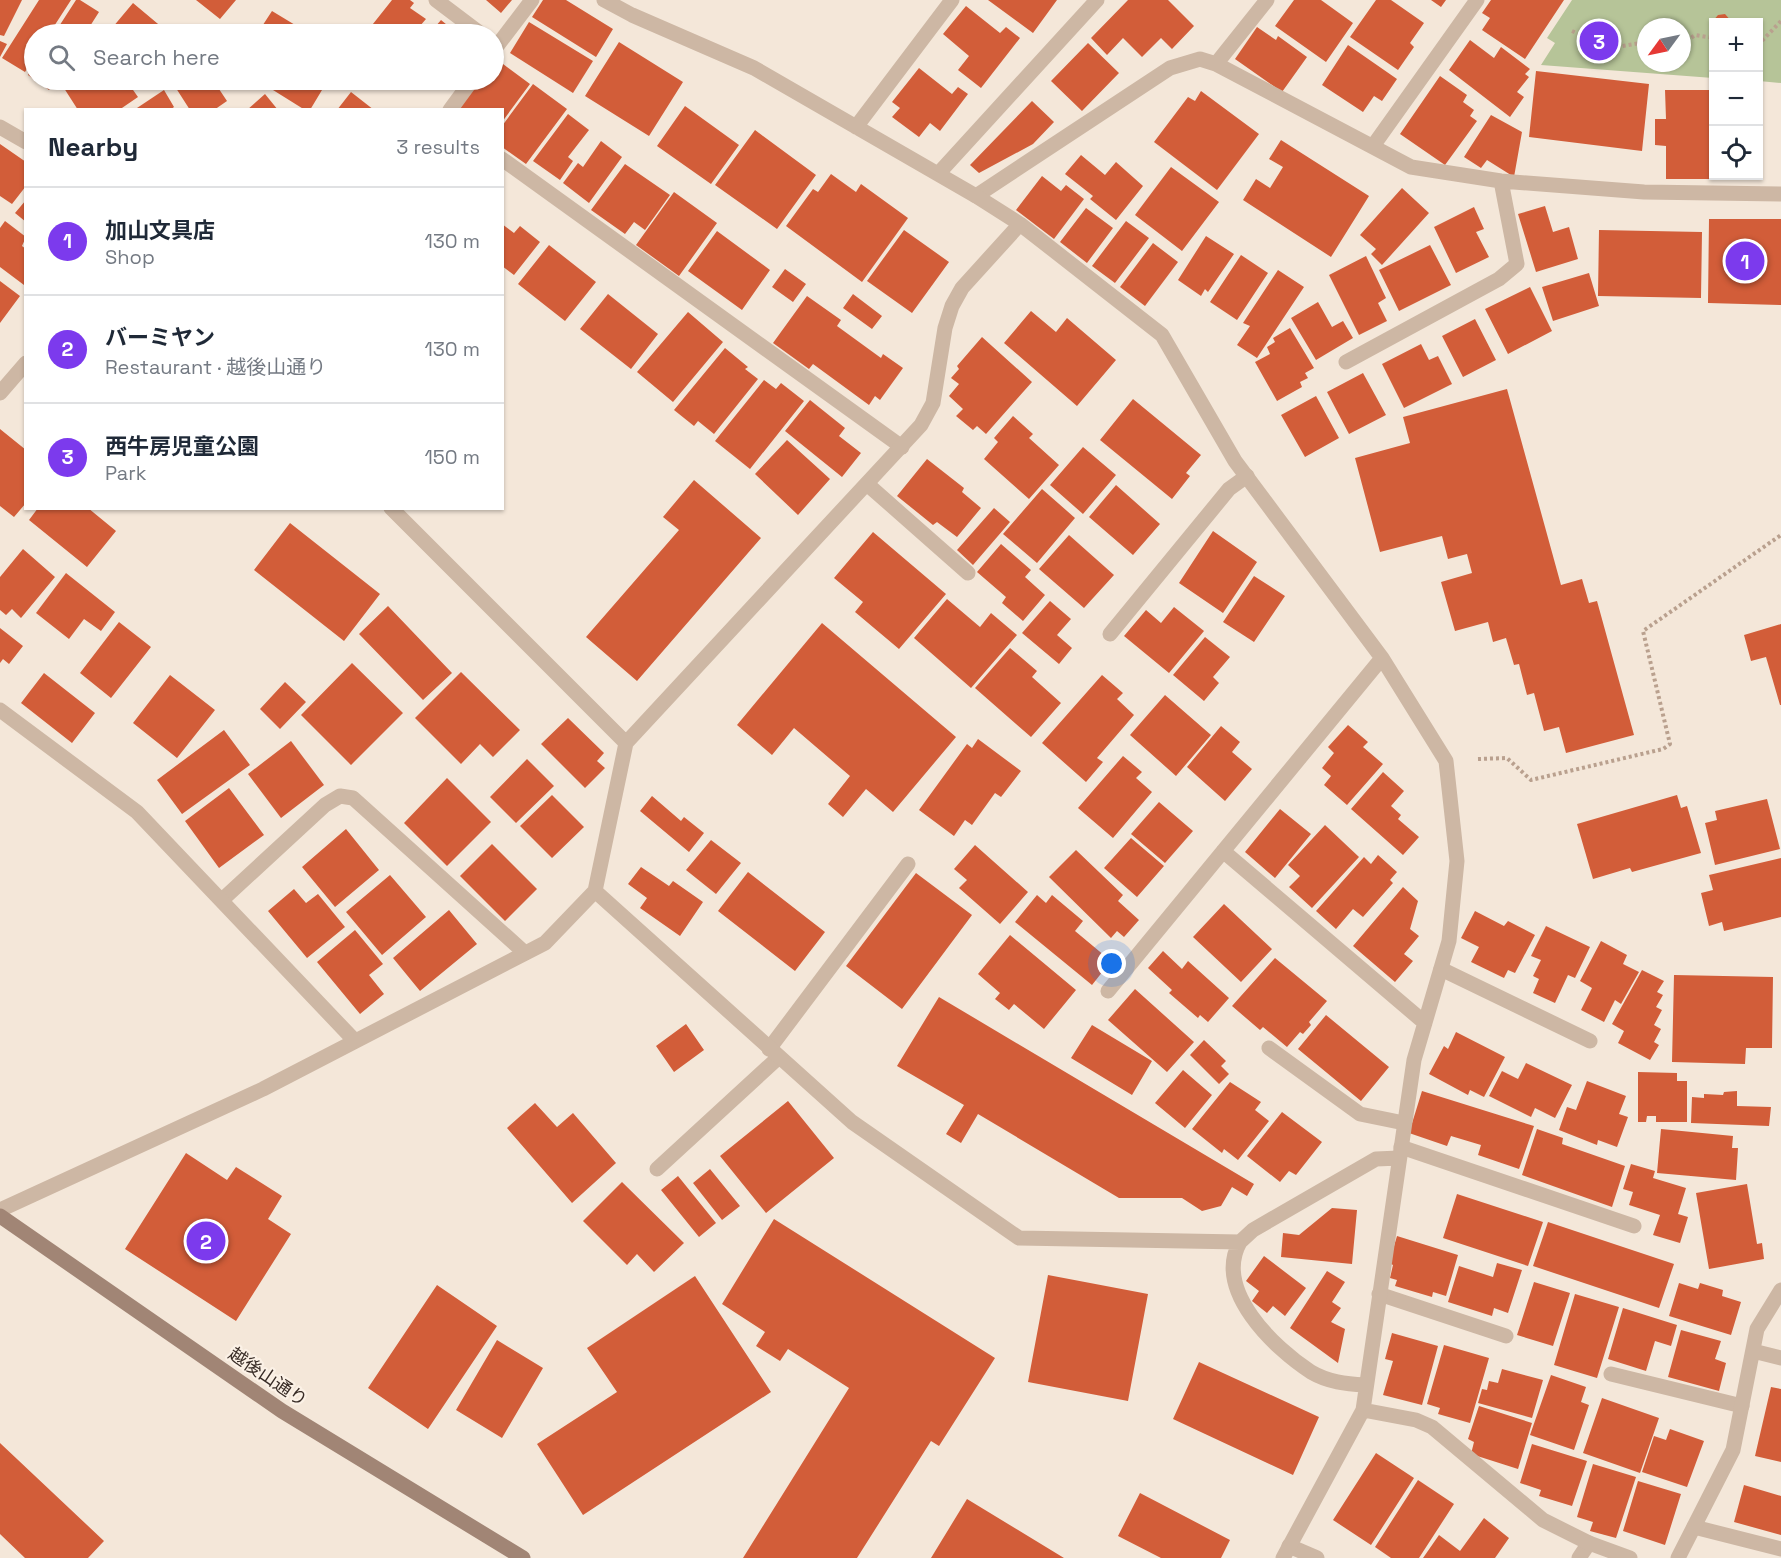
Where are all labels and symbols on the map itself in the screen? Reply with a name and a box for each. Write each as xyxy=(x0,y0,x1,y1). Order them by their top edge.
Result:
pin: 3 xyxy=(1580,18,1618,63)
north arrow xyxy=(1637,18,1691,72)
pin: 1 xyxy=(1726,238,1764,284)
your location xyxy=(1097,949,1126,978)
pin: 2 xyxy=(186,1218,226,1264)
street label: 越後山通り xyxy=(225,1342,312,1411)

